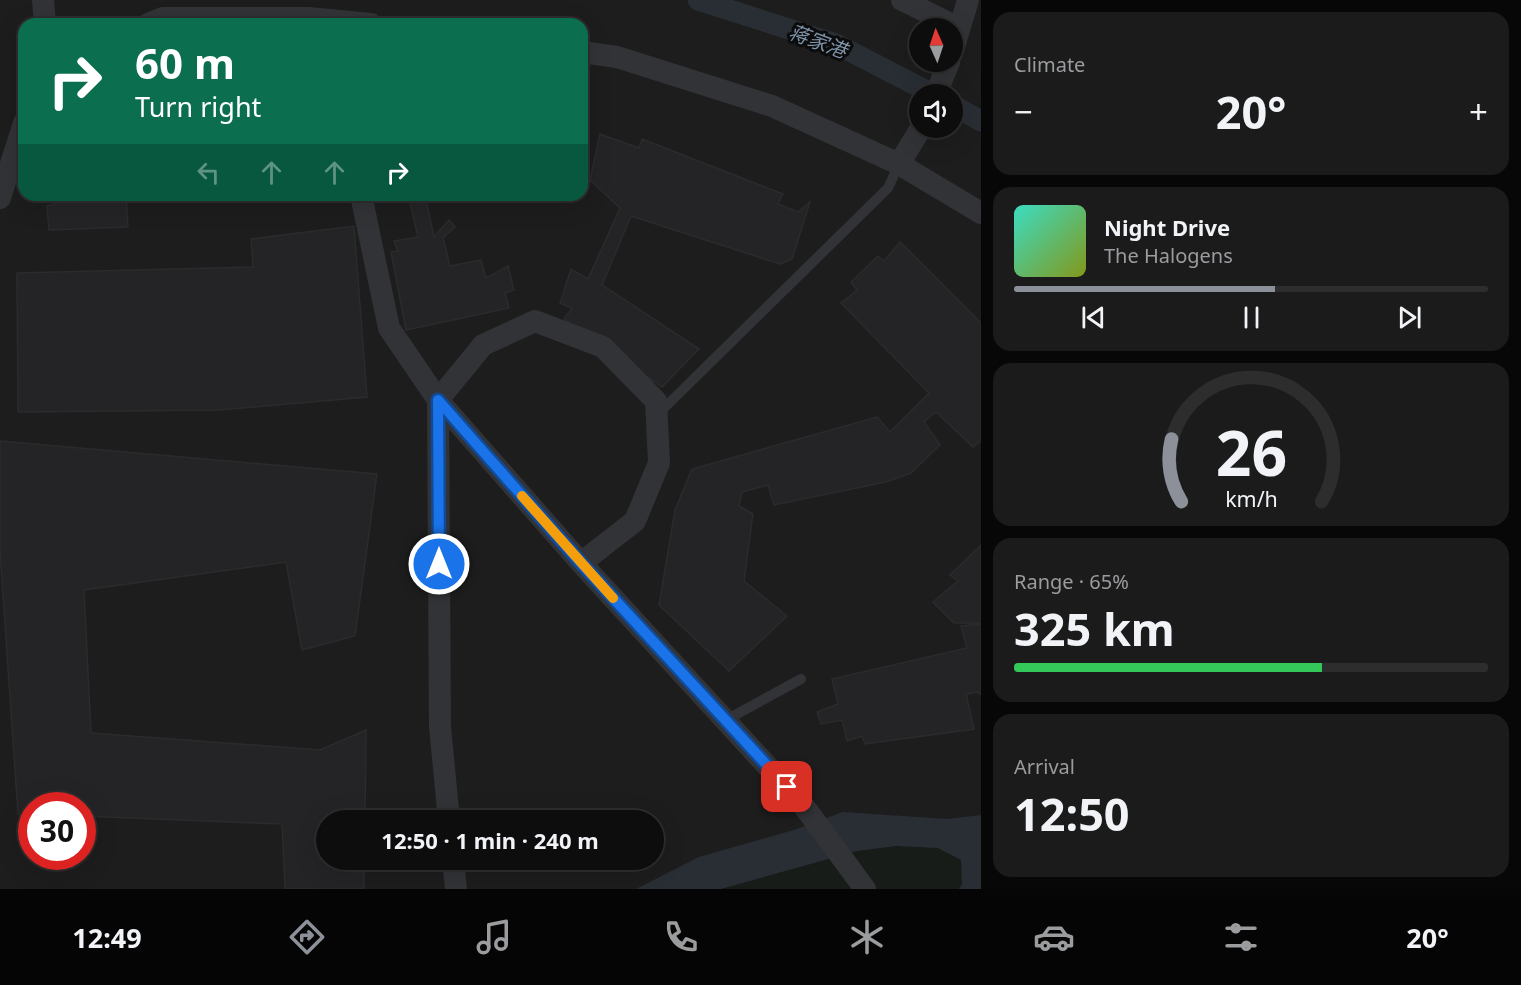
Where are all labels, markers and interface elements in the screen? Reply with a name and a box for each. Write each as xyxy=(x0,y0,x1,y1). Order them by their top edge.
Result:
water label: 蒋家港 xyxy=(785,18,854,65)
north arrow xyxy=(909,18,963,72)
map controls xyxy=(909,18,963,138)
text: 60 m xyxy=(135,34,235,91)
icon: right xyxy=(36,42,114,120)
text: Climate xyxy=(1014,51,1085,78)
text: 20° xyxy=(1216,81,1286,142)
button: sound xyxy=(909,84,963,138)
text: Turn right xyxy=(135,88,261,125)
text: − xyxy=(1014,89,1033,134)
text: + xyxy=(1469,89,1488,134)
icon: left xyxy=(192,156,225,189)
icon: ahead xyxy=(255,156,288,189)
icon: ahead xyxy=(318,156,351,189)
icon: right xyxy=(381,156,414,189)
text: Night Drive xyxy=(1104,212,1230,242)
text: The Halogens xyxy=(1104,242,1233,269)
icon: previous xyxy=(1077,301,1110,334)
icon: pause xyxy=(1235,301,1268,334)
icon: next xyxy=(1393,301,1426,334)
text: 26 xyxy=(1215,409,1287,494)
text: km/h xyxy=(1225,484,1277,513)
position arrow xyxy=(407,532,471,596)
text: Range · 65% xyxy=(1014,568,1129,595)
text: 325 km xyxy=(1014,598,1175,659)
text: Arrival xyxy=(1014,753,1075,780)
pin xyxy=(761,761,812,812)
icon: arrive xyxy=(770,770,803,803)
text: 12:50 xyxy=(1014,783,1130,844)
speed limit sign: 30 xyxy=(18,792,96,870)
text: 12:50 · 1 min · 240 m xyxy=(381,825,599,855)
icon: directions xyxy=(286,916,328,958)
icon: music xyxy=(473,916,515,958)
icon: phone xyxy=(660,916,702,958)
icon: climate xyxy=(846,916,888,958)
icon: car xyxy=(1033,916,1075,958)
icon: filters xyxy=(1220,916,1262,958)
text: 12:49 xyxy=(72,919,142,956)
text: 20° xyxy=(1406,919,1449,956)

